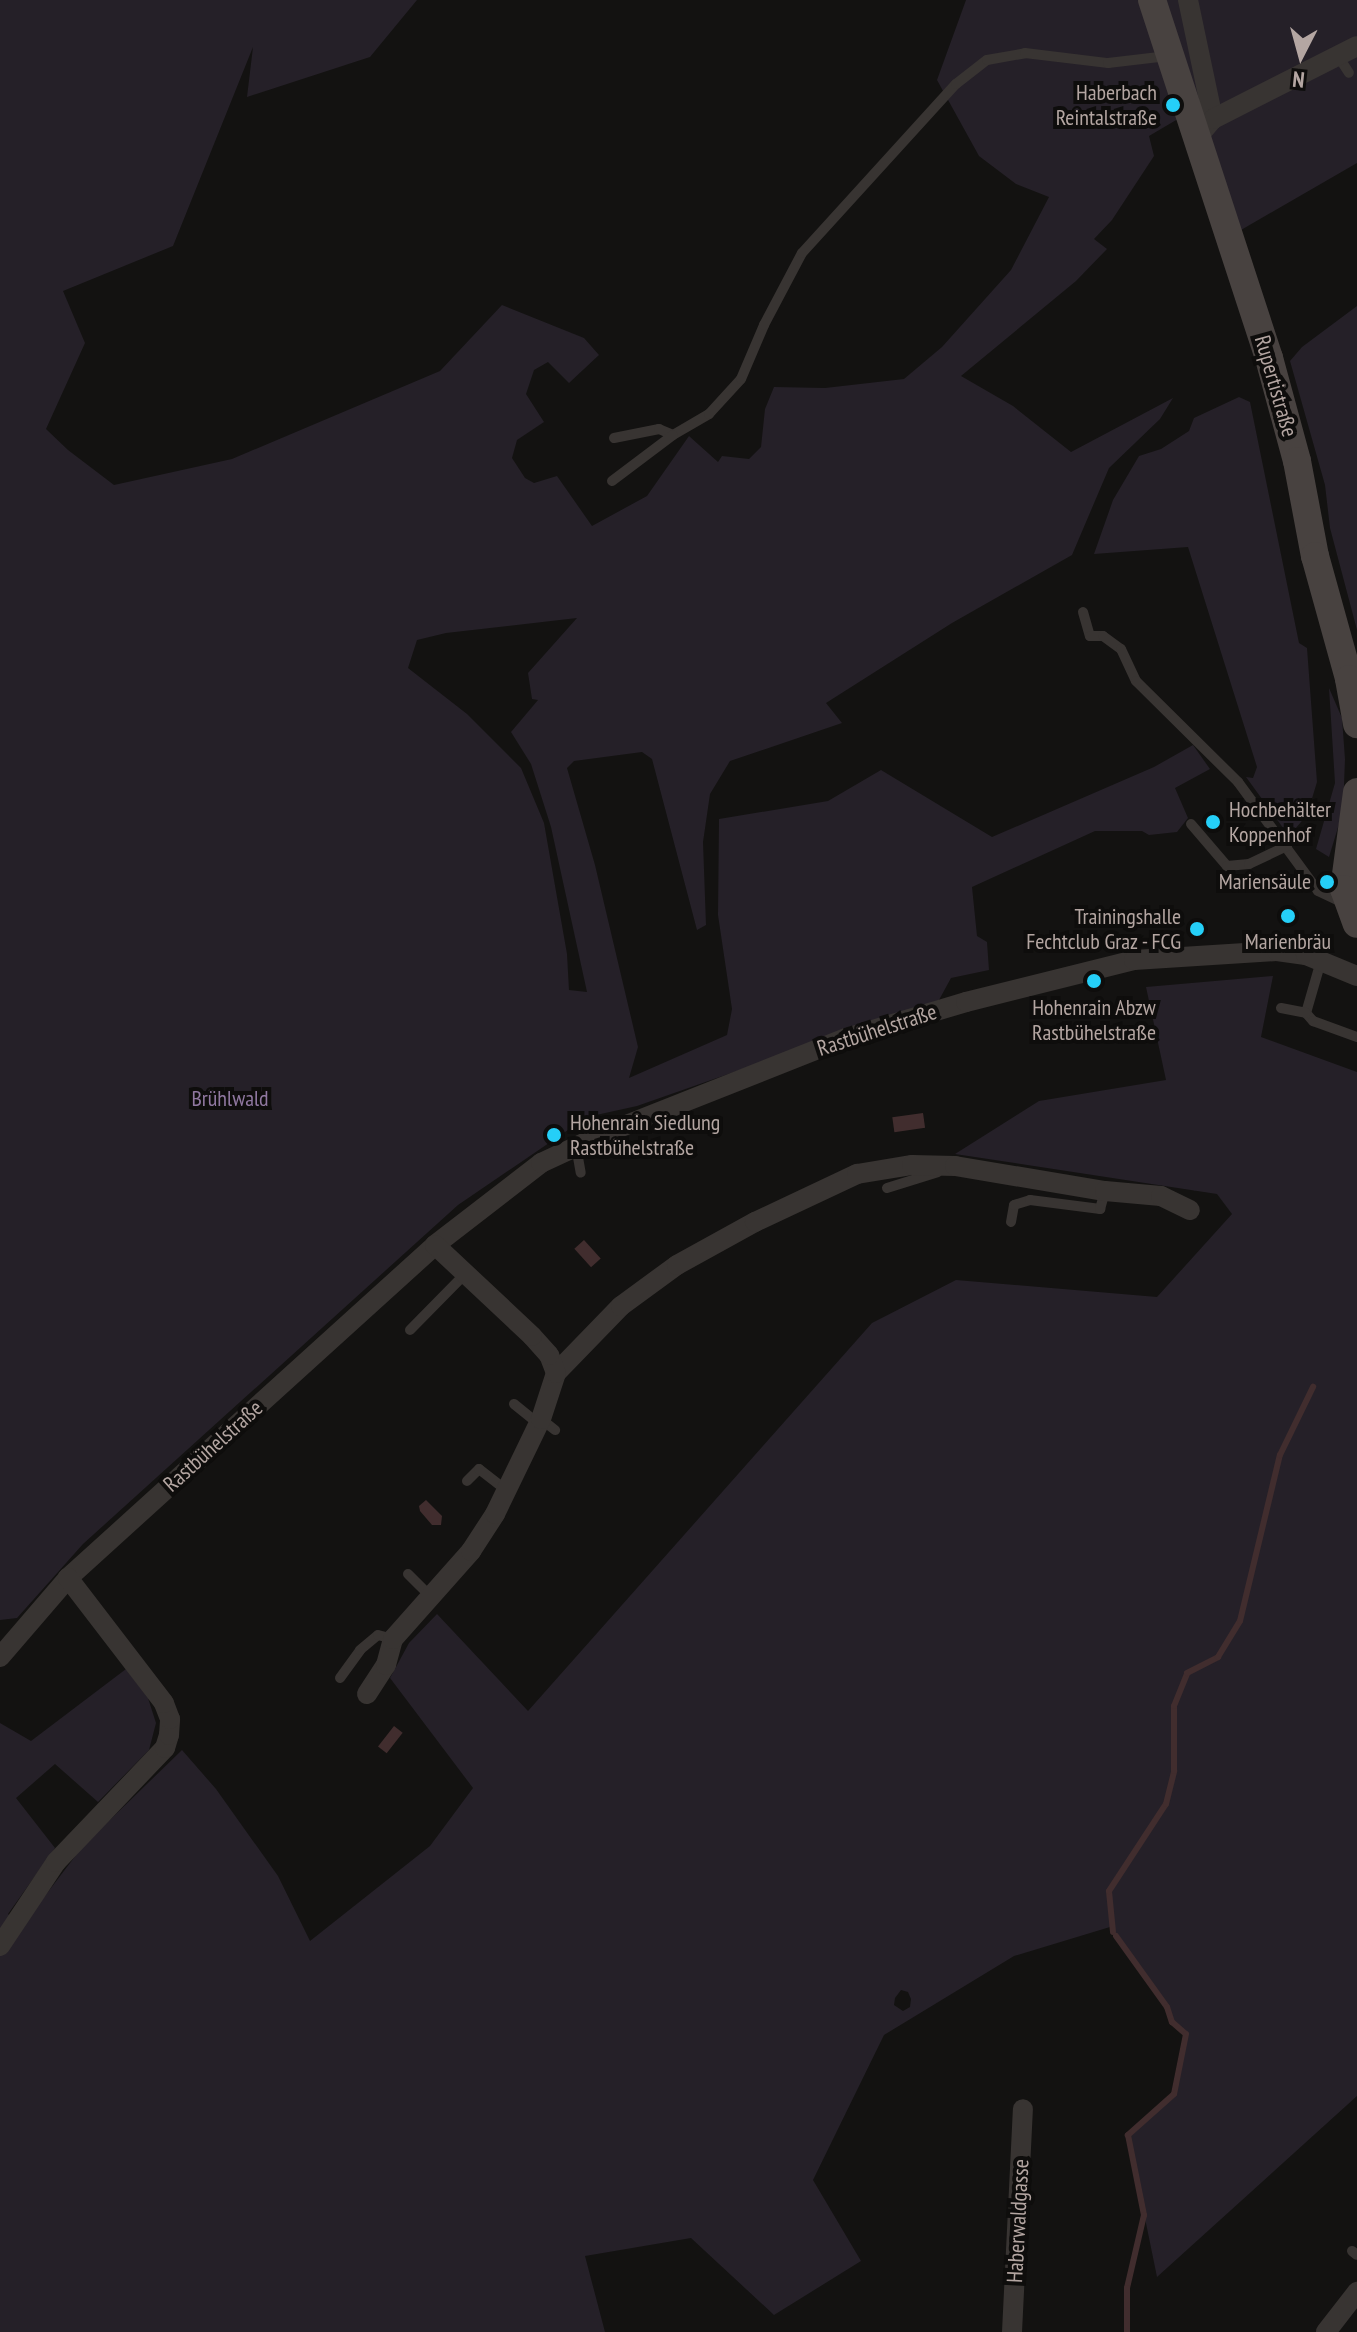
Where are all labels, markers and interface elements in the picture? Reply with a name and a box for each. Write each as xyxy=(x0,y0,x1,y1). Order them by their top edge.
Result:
north arrow xyxy=(1261,16,1341,96)
text: N xyxy=(1291,65,1306,94)
place label: Haberbach Reintalstraße xyxy=(1056,79,1157,130)
marker: Haberbach Reintalstraße xyxy=(1164,96,1182,114)
street label: Rupertistraße xyxy=(1249,332,1303,440)
place label: Hochbehälter Koppenhof xyxy=(1229,796,1331,848)
marker: Hochbehälter Koppenhof xyxy=(1204,813,1222,831)
place label: Mariensäule xyxy=(1219,869,1311,895)
marker: Mariensäule xyxy=(1318,873,1336,891)
place label: Trainingshalle Fechtclub Graz - FCG xyxy=(1024,903,1181,954)
marker: Marienbräu xyxy=(1279,907,1297,925)
marker: Trainingshalle Fechtclub Graz - FCG xyxy=(1188,920,1206,938)
place label: Marienbräu xyxy=(1245,929,1331,955)
marker: Hohenrain Abzw Rastbühelstraße xyxy=(1085,972,1103,990)
place label: Hohenrain Abzw Rastbühelstraße xyxy=(1032,994,1156,1046)
street label: Rastbühelstraße xyxy=(814,998,940,1062)
park label: Brühlwald xyxy=(191,1086,269,1112)
place label: Hohenrain Siedlung Rastbühelstraße xyxy=(570,1109,720,1160)
marker: Hohenrain Siedlung Rastbühelstraße xyxy=(545,1126,563,1144)
street label: Rastbühelstraße xyxy=(158,1395,268,1497)
street label: Haberwaldgasse xyxy=(1002,2158,1034,2284)

